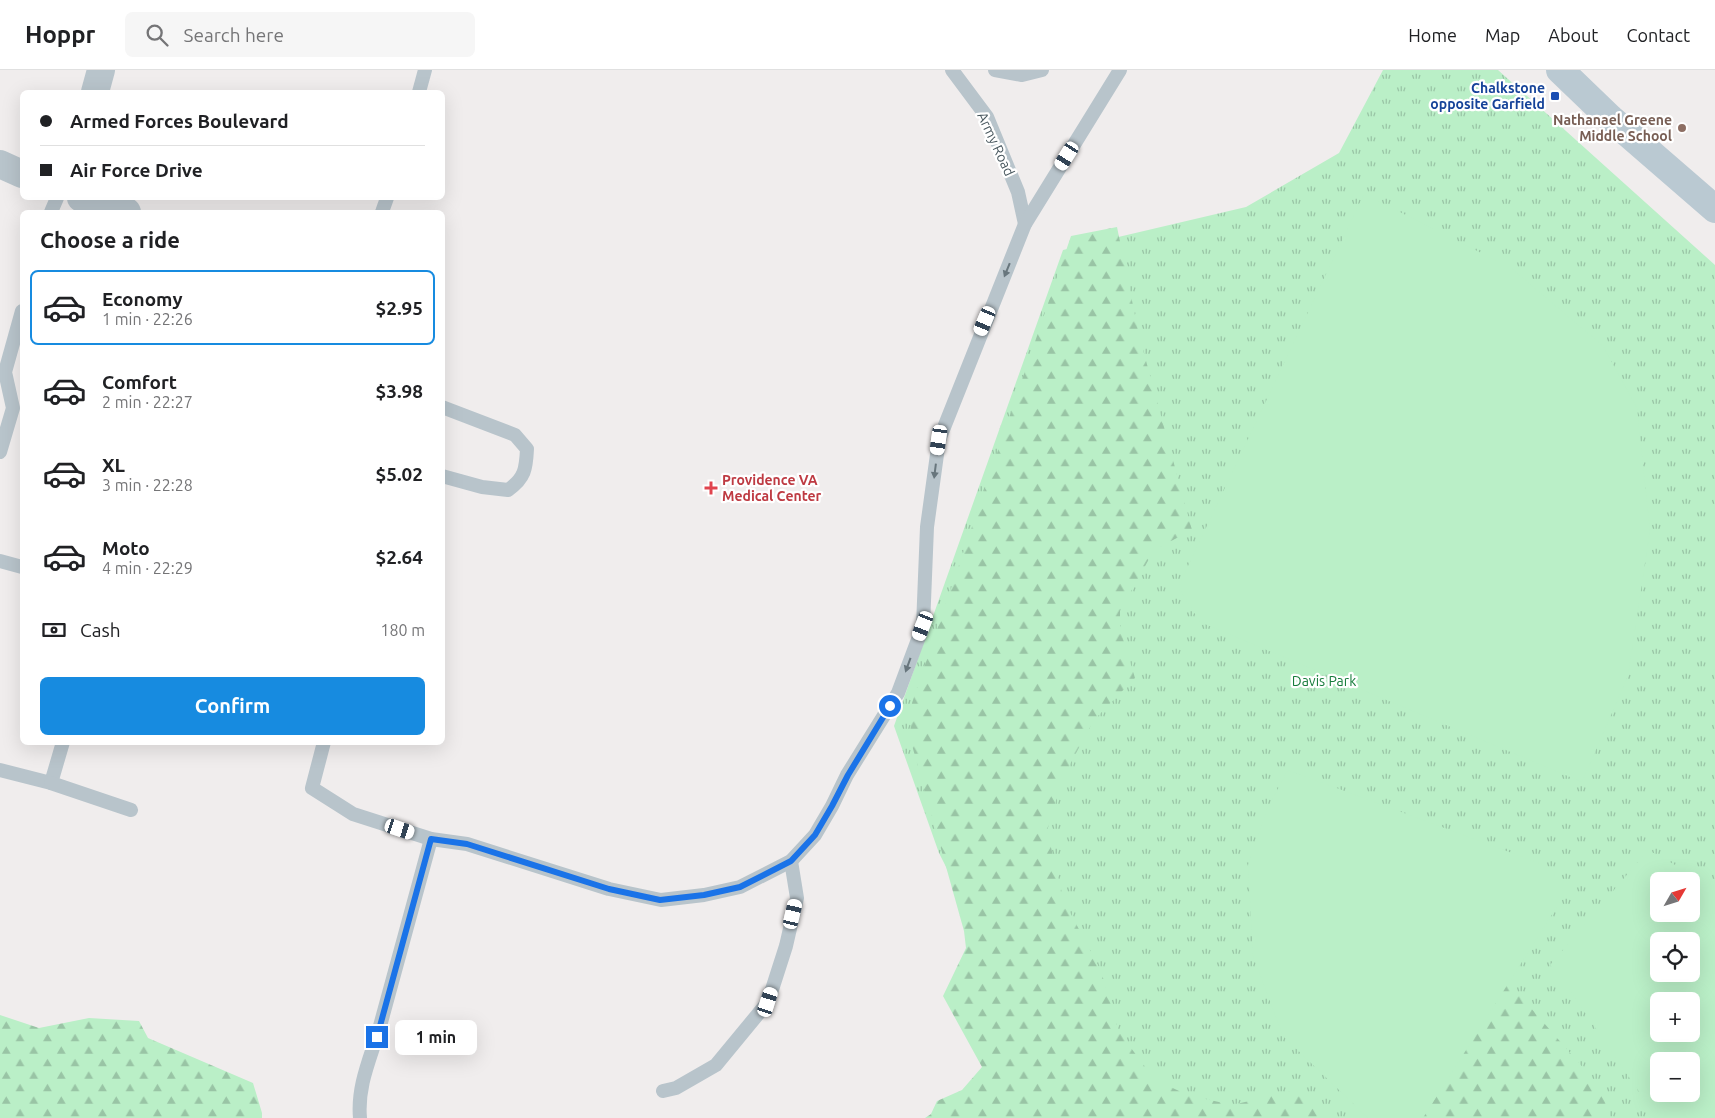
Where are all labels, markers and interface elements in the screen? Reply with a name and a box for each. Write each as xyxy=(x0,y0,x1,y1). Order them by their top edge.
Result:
search box xyxy=(125,12,475,57)
text: Hoppr xyxy=(25,21,95,48)
icon: search xyxy=(143,21,171,49)
text: Search here xyxy=(183,24,284,46)
text: Home xyxy=(1408,25,1457,45)
text: Map xyxy=(1485,25,1520,45)
text: About xyxy=(1548,25,1598,45)
text: Contact xyxy=(1626,25,1690,45)
place label: Chalkstone opposite Garfield xyxy=(1430,80,1545,112)
marker: Chalkstone opposite Garfield xyxy=(1549,90,1561,102)
street label: Army Road xyxy=(974,109,1018,179)
text: Armed Forces Boulevard xyxy=(70,110,289,132)
place label: Nathanael Greene Middle School xyxy=(1553,112,1672,144)
marker: Nathanael Greene Middle School xyxy=(1676,122,1688,134)
car xyxy=(1052,139,1081,173)
text: Air Force Drive xyxy=(70,159,203,181)
text: Choose a ride xyxy=(40,227,180,252)
one-way arrow xyxy=(1003,262,1010,277)
icon: car xyxy=(42,285,87,330)
text: Economy xyxy=(102,288,183,310)
text: $2.95 xyxy=(375,297,423,319)
car xyxy=(972,304,997,338)
text: 1 min · 22:26 xyxy=(102,310,193,328)
icon: car xyxy=(42,368,87,413)
text: Comfort xyxy=(102,371,177,393)
text: $3.98 xyxy=(375,380,423,402)
text: 2 min · 22:27 xyxy=(102,393,193,411)
car xyxy=(929,424,948,456)
icon: car xyxy=(42,451,87,496)
text: XL xyxy=(102,454,125,476)
text: $5.02 xyxy=(375,463,423,485)
one-way arrow xyxy=(930,463,938,479)
place label: Providence VA Medical Center xyxy=(722,472,822,504)
text: 3 min · 22:28 xyxy=(102,476,193,494)
marker: Providence VA Medical Center xyxy=(704,481,718,495)
icon: car xyxy=(42,534,87,579)
text: Moto xyxy=(102,537,150,559)
text: $2.64 xyxy=(375,546,423,568)
text: 4 min · 22:29 xyxy=(102,559,193,577)
car xyxy=(910,609,935,643)
icon: cash xyxy=(40,616,68,644)
text: Cash xyxy=(80,619,121,641)
text: 180 m xyxy=(380,621,425,639)
one-way arrow xyxy=(904,658,911,673)
park label: Davis Park xyxy=(1292,673,1356,689)
button: Confirm xyxy=(40,677,425,735)
route start xyxy=(879,695,901,717)
car xyxy=(383,817,416,841)
north arrow xyxy=(1650,872,1700,922)
map controls xyxy=(1650,872,1700,1102)
car xyxy=(782,898,803,930)
button: locate xyxy=(1650,932,1700,982)
car xyxy=(756,985,779,1019)
button: + xyxy=(1650,992,1700,1042)
callout: 1 min xyxy=(394,1020,477,1054)
route end xyxy=(366,1026,388,1048)
text: 1 min xyxy=(416,1028,456,1046)
button: − xyxy=(1650,1052,1700,1102)

